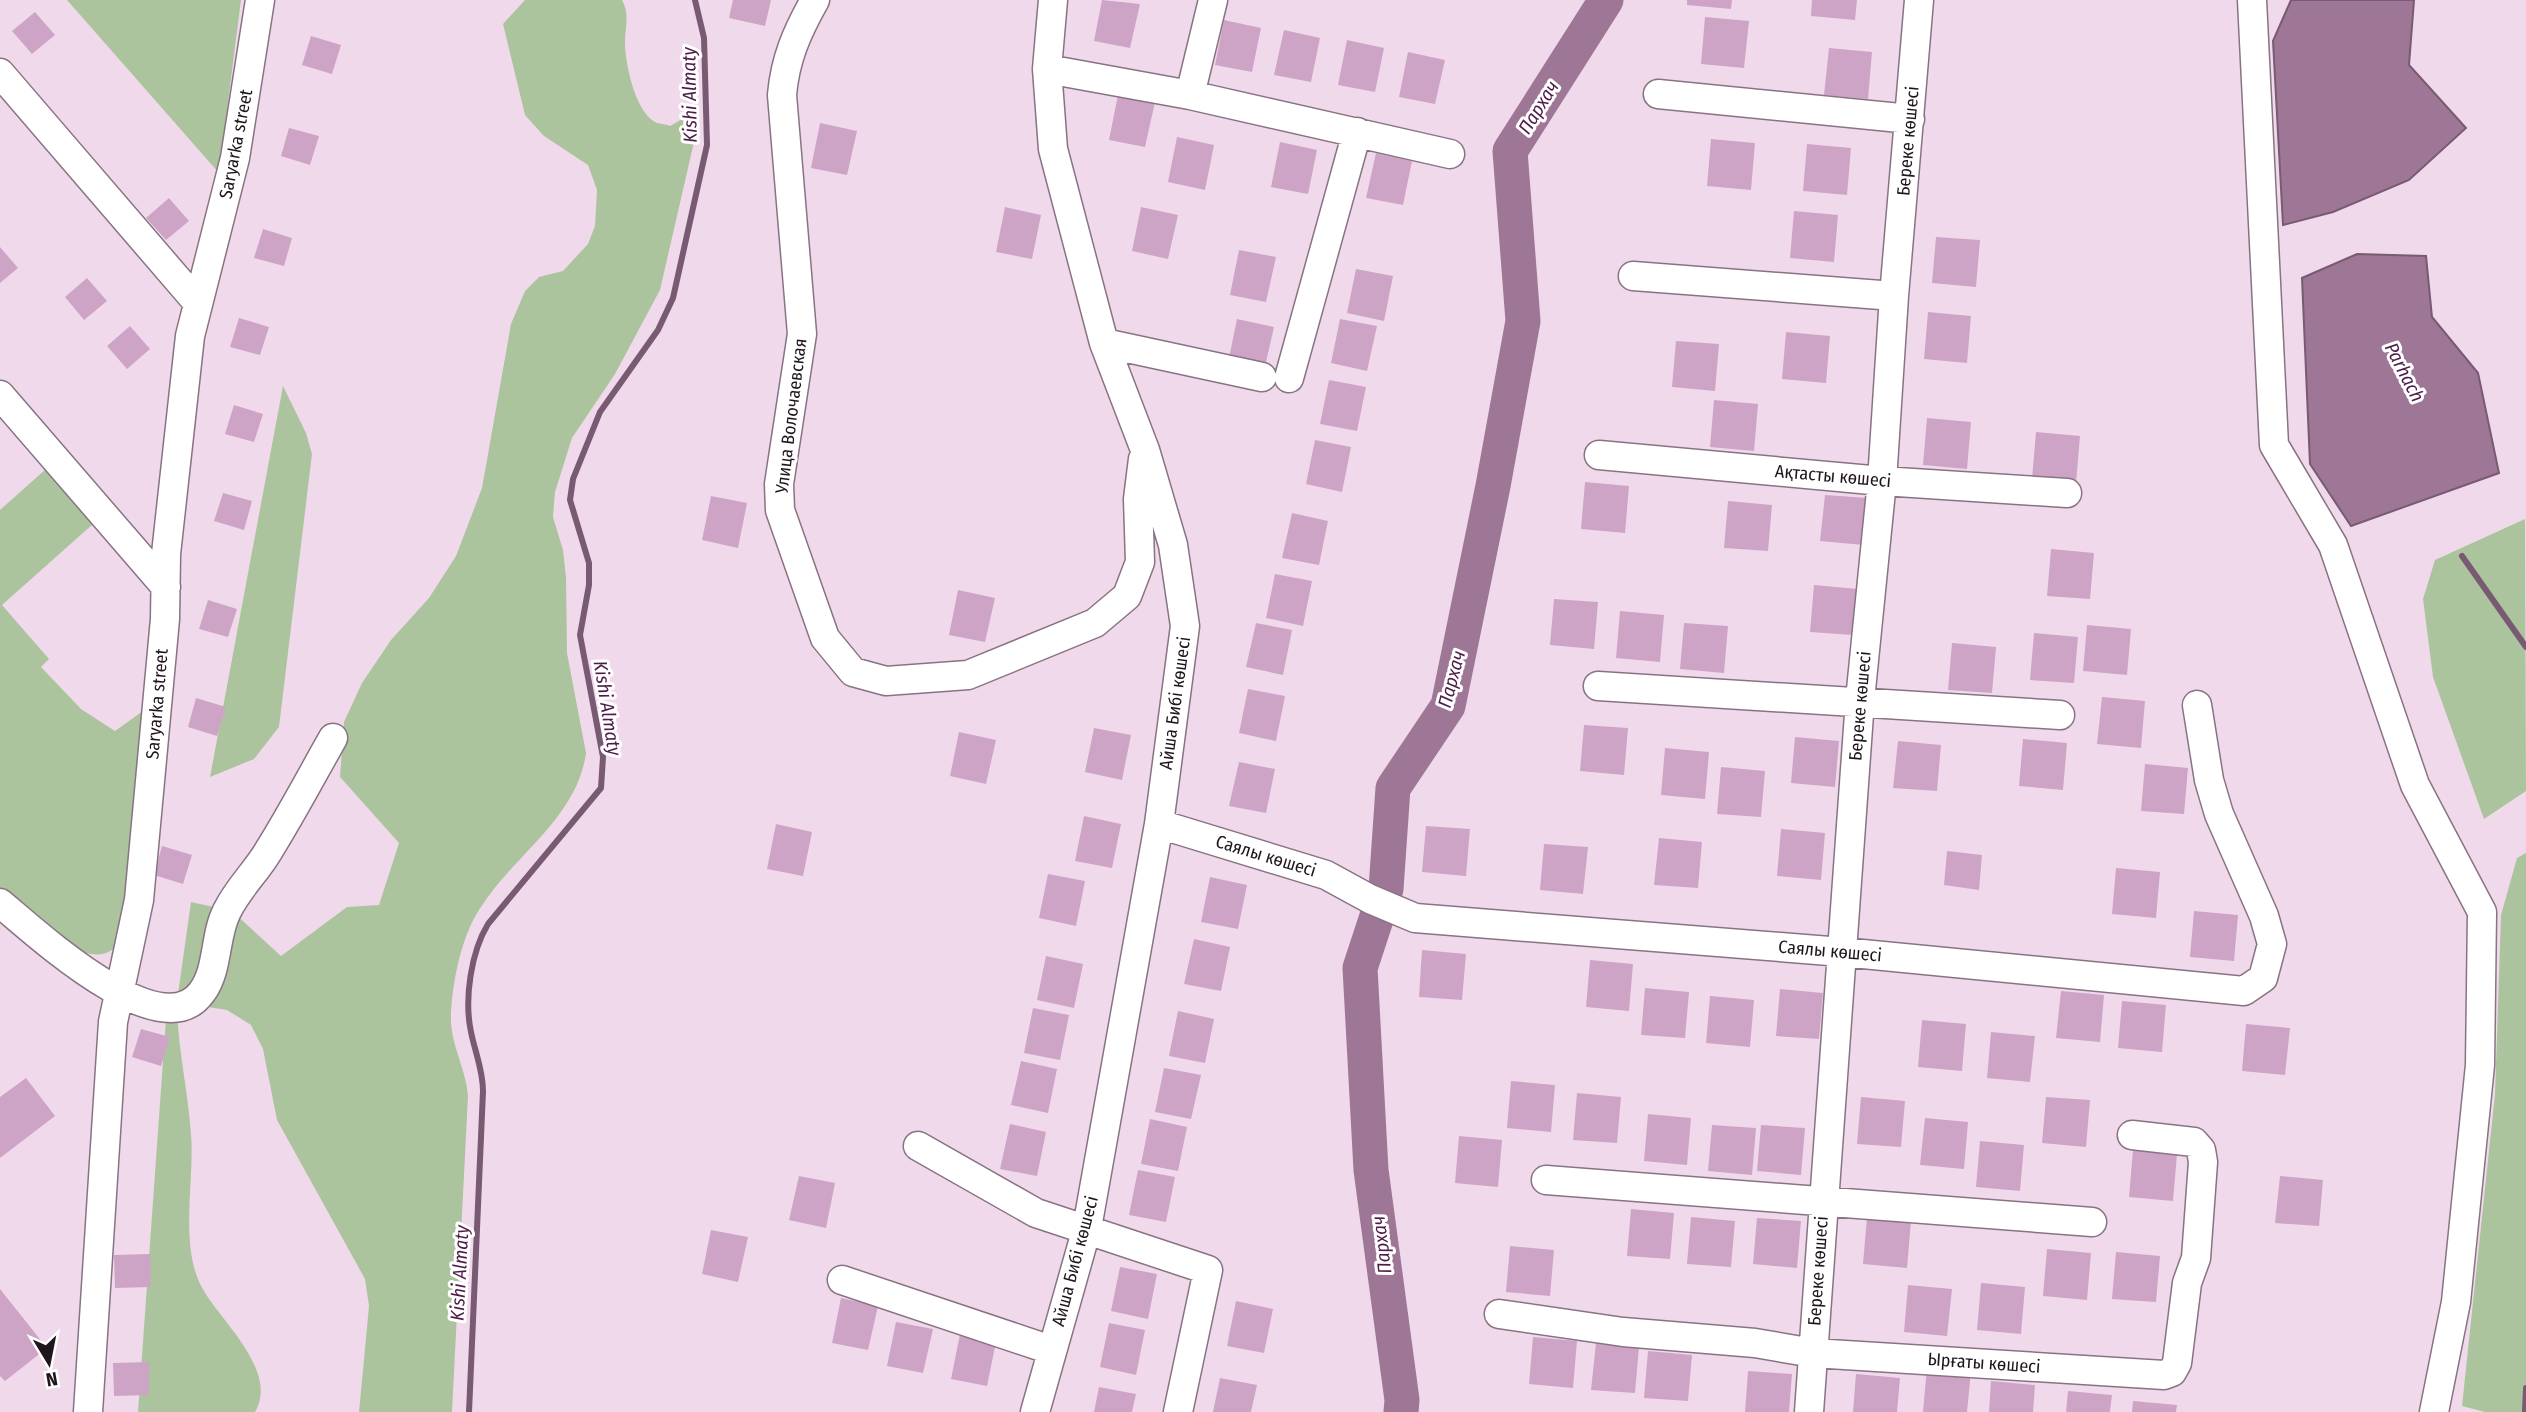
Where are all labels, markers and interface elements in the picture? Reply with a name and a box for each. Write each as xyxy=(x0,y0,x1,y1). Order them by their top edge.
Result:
water label: Kіshі Almaty xyxy=(677,46,702,143)
water label: Пархач xyxy=(1513,76,1564,138)
street label: Береке көшесі xyxy=(1892,85,1924,197)
street label: Saryarka street xyxy=(215,87,257,201)
street label: Улица Волочаевская xyxy=(770,337,811,496)
water label: Parhach xyxy=(2380,339,2429,406)
street label: Ақтасты көшесі xyxy=(1774,460,1892,492)
street label: Айша Бибі көшесі xyxy=(1155,635,1195,771)
street label: Saryarka street xyxy=(141,648,173,760)
water label: Пархач xyxy=(1433,648,1470,710)
street label: Береке көшесі xyxy=(1844,650,1876,762)
water label: Kіshі Almaty xyxy=(589,659,626,758)
street label: Саялы көшесі xyxy=(1213,830,1319,882)
street label: Саялы көшесі xyxy=(1777,936,1883,966)
street label: Айша Бибі көшесі xyxy=(1047,1193,1103,1329)
water label: Пархач xyxy=(1367,1215,1396,1275)
street label: Береке көшесі xyxy=(1803,1215,1833,1327)
water label: Kіshі Almaty xyxy=(446,1224,474,1321)
north arrow xyxy=(14,1328,84,1398)
street label: Ырғаты көшесі xyxy=(1927,1348,2041,1378)
text: N xyxy=(44,1367,59,1392)

